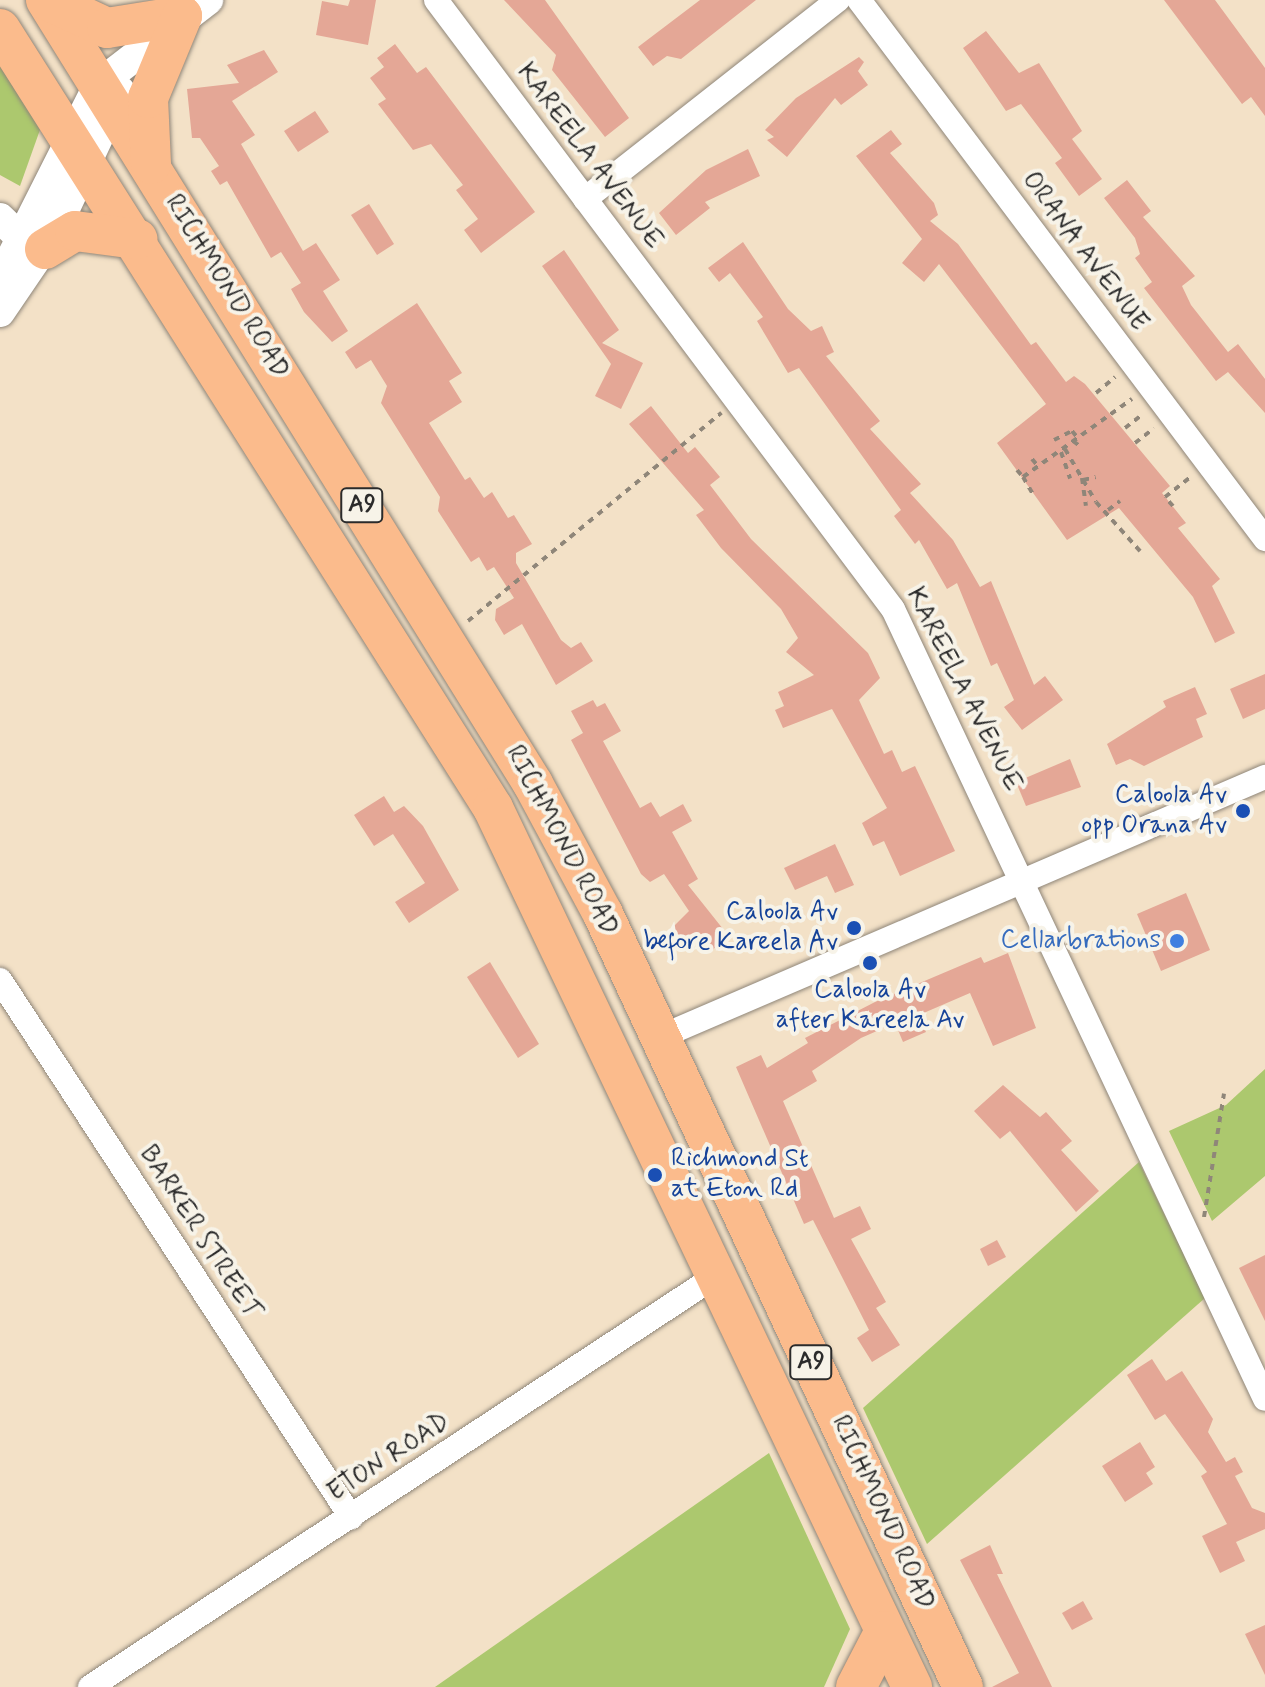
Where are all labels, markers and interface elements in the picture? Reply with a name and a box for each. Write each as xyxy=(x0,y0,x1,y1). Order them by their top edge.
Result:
street label: KAREELA AVENUE xyxy=(509,58,669,256)
street label: ORANA AVENUE xyxy=(1014,166,1154,338)
street label: RICHMOND ROAD xyxy=(157,189,295,385)
road number: A9 xyxy=(340,485,384,525)
street label: KAREELA AVENUE xyxy=(898,583,1028,797)
street label: RICHMOND ROAD xyxy=(498,741,624,941)
place label: Caloola Av opp Orana Av xyxy=(1082,780,1227,842)
marker: Caloola Av opp Orana Av xyxy=(1234,802,1252,820)
place label: Caloola Av before Kareela Av xyxy=(644,897,838,958)
marker: Caloola Av before Kareela Av xyxy=(845,919,863,937)
place label: Cellarbrations xyxy=(1001,925,1161,957)
marker: Cellarbrations xyxy=(1168,932,1186,950)
marker: Caloola Av after Kareela Av xyxy=(861,954,879,972)
place label: Caloola Av after Kareela Av xyxy=(777,975,963,1036)
street label: BARKER STREET xyxy=(131,1140,267,1326)
place label: Richmond St at Eton Rd xyxy=(671,1144,809,1206)
marker: Richmond St at Eton Rd xyxy=(646,1166,664,1184)
road number: A9 xyxy=(789,1342,833,1382)
street label: ETON ROAD xyxy=(323,1408,455,1508)
street label: RICHMOND ROAD xyxy=(823,1411,941,1615)

